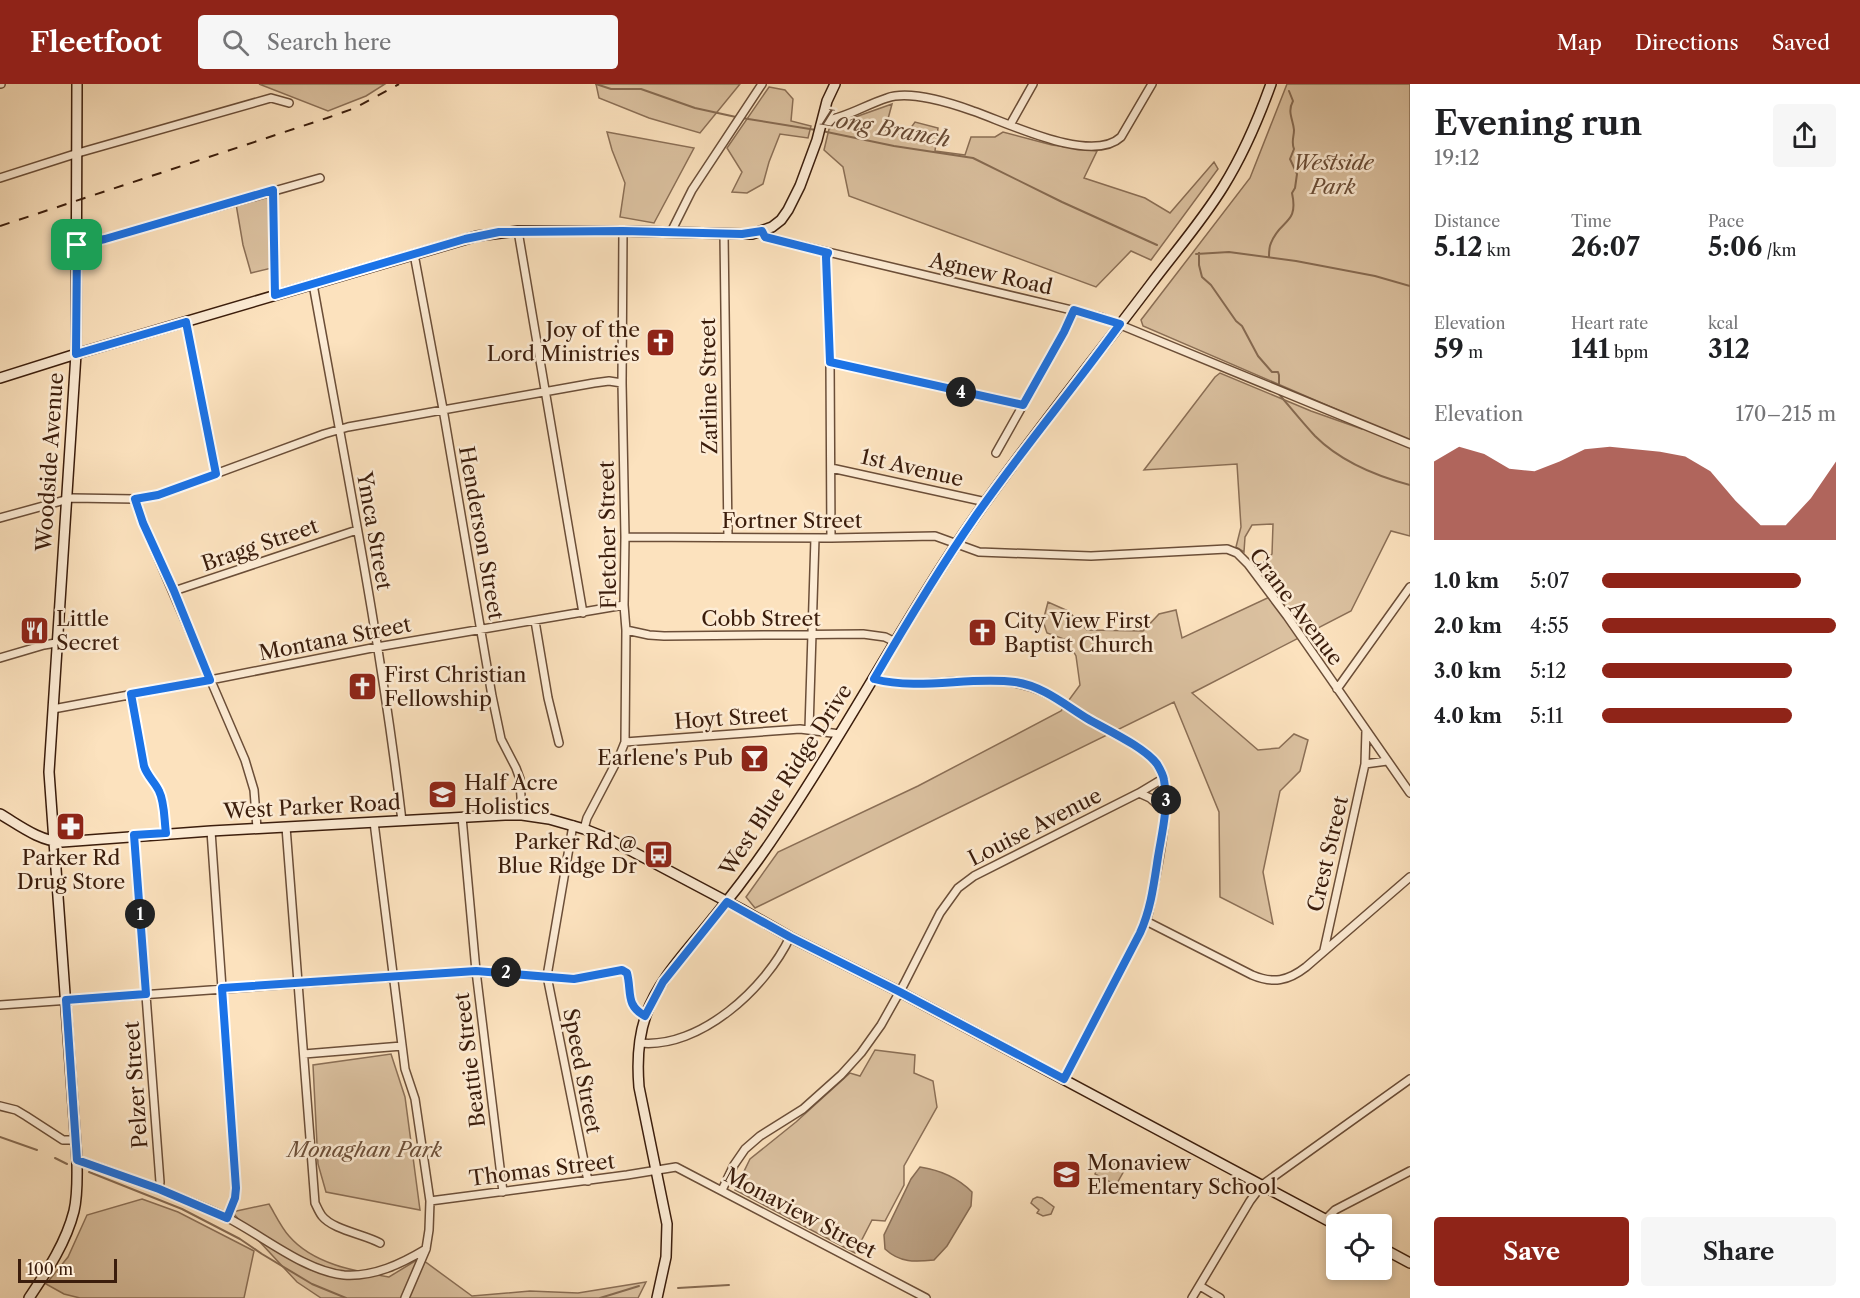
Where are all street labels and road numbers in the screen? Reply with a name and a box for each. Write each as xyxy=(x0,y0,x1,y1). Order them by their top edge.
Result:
street label: Agnew Road xyxy=(926,247,1055,300)
street label: Zarline Street xyxy=(695,317,722,455)
street label: Woodside Avenue xyxy=(31,372,68,553)
street label: Henderson Street xyxy=(454,444,509,622)
street label: 1st Avenue xyxy=(858,444,966,491)
street label: Fletcher Street xyxy=(594,460,621,609)
street label: Ymca Street xyxy=(352,469,397,593)
street label: Fortner Street xyxy=(722,508,863,533)
street label: Bragg Street xyxy=(198,513,322,576)
street label: Crane Avenue xyxy=(1244,543,1349,670)
street label: Cobb Street xyxy=(701,606,821,631)
street label: Montana Street xyxy=(257,611,414,666)
street label: West Blue Ridge Drive xyxy=(714,679,857,881)
street label: Hoyt Street xyxy=(673,701,789,734)
street label: Louise Avenue xyxy=(964,782,1106,871)
street label: West Parker Road xyxy=(222,789,401,824)
street label: Crest Street xyxy=(1302,793,1353,914)
street label: Beattie Street xyxy=(449,991,490,1129)
street label: Speed Street xyxy=(558,1006,607,1136)
street label: Pelzer Street xyxy=(119,1020,152,1149)
street label: Thomas Street xyxy=(468,1148,617,1191)
street label: Monaview Street xyxy=(720,1162,881,1263)

